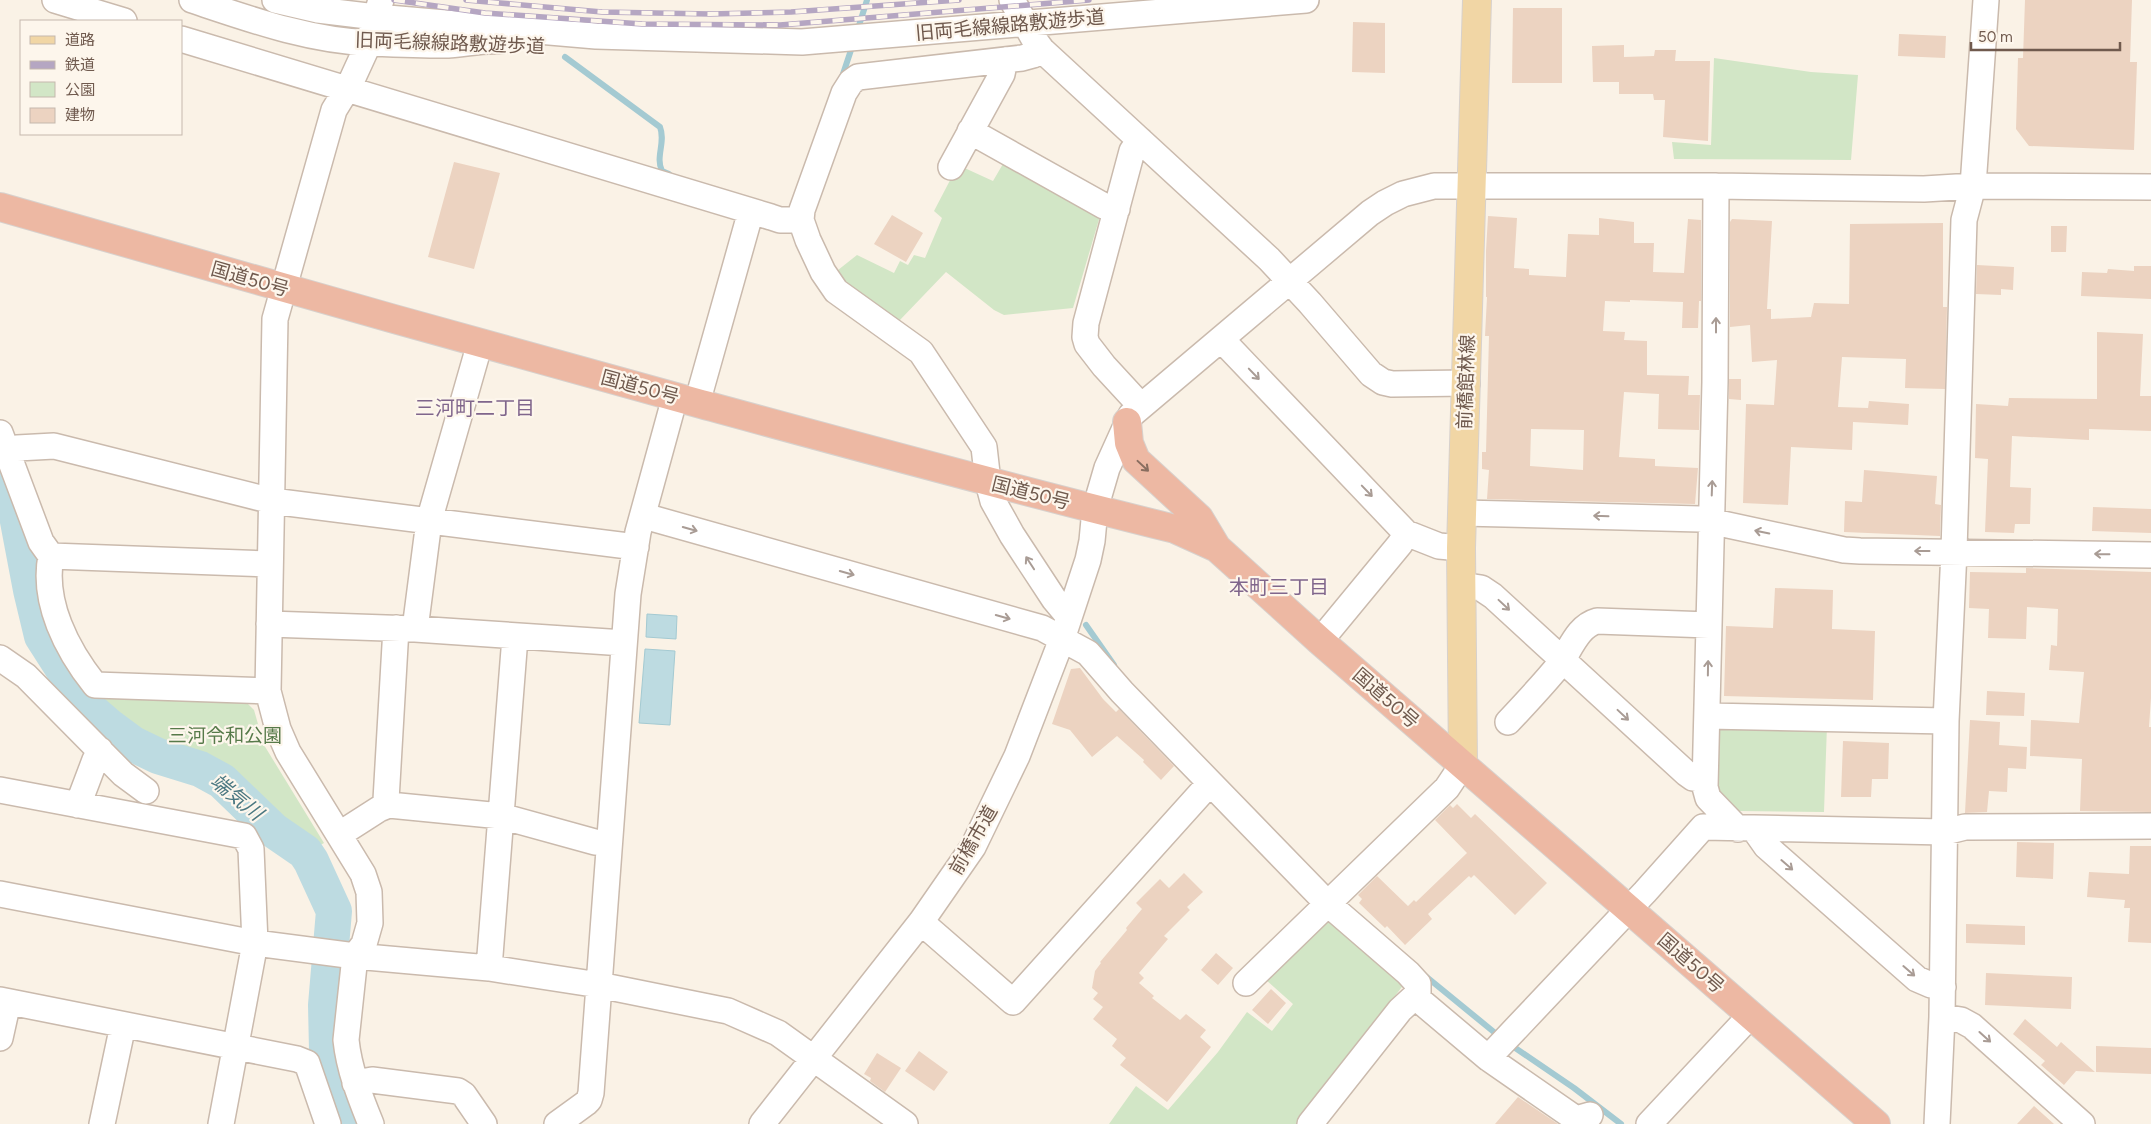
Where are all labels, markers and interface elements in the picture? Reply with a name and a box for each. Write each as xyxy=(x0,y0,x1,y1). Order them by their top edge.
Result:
street label: 旧両毛線線路敷遊歩道 xyxy=(914,5,1106,45)
legend xyxy=(20,20,182,135)
scale bar xyxy=(1971,20,2120,52)
street label: 旧両毛線線路敷遊歩道 xyxy=(355,28,545,58)
text: 50 m xyxy=(1978,28,2013,46)
text: 道路 xyxy=(65,31,95,49)
text: 鉄道 xyxy=(65,56,95,74)
text: 公園 xyxy=(65,81,95,99)
text: 建物 xyxy=(65,106,95,124)
street label: 国道50号 xyxy=(208,257,292,301)
one-way arrow xyxy=(1711,317,1721,334)
street label: 前橋館林線 xyxy=(1453,334,1479,430)
street label: 国道50号 xyxy=(598,366,682,408)
one-way arrow xyxy=(1248,368,1260,381)
district label: 三河町二丁目 xyxy=(415,396,535,420)
one-way arrow xyxy=(1137,460,1149,472)
street label: 国道50号 xyxy=(989,472,1073,514)
one-way arrow xyxy=(1707,480,1717,496)
one-way arrow xyxy=(1361,485,1373,498)
one-way arrow xyxy=(1593,511,1609,521)
one-way arrow xyxy=(682,525,698,534)
one-way arrow xyxy=(1754,527,1770,537)
one-way arrow xyxy=(1915,546,1931,556)
one-way arrow xyxy=(2095,549,2111,559)
one-way arrow xyxy=(1025,556,1035,570)
one-way arrow xyxy=(839,569,855,578)
district label: 本町三丁目 xyxy=(1229,575,1329,599)
one-way arrow xyxy=(1497,599,1510,611)
one-way arrow xyxy=(995,612,1011,622)
one-way arrow xyxy=(1703,660,1713,676)
street label: 国道50号 xyxy=(1348,663,1424,733)
one-way arrow xyxy=(1617,709,1630,721)
park label: 三河令和公園 xyxy=(168,724,282,747)
water label: 端気川 xyxy=(206,769,269,826)
street label: 前橋市道 xyxy=(944,801,1002,879)
one-way arrow xyxy=(1780,859,1793,870)
street label: 国道50号 xyxy=(1653,928,1729,998)
one-way arrow xyxy=(1903,966,1916,977)
one-way arrow xyxy=(1978,1032,1991,1043)

